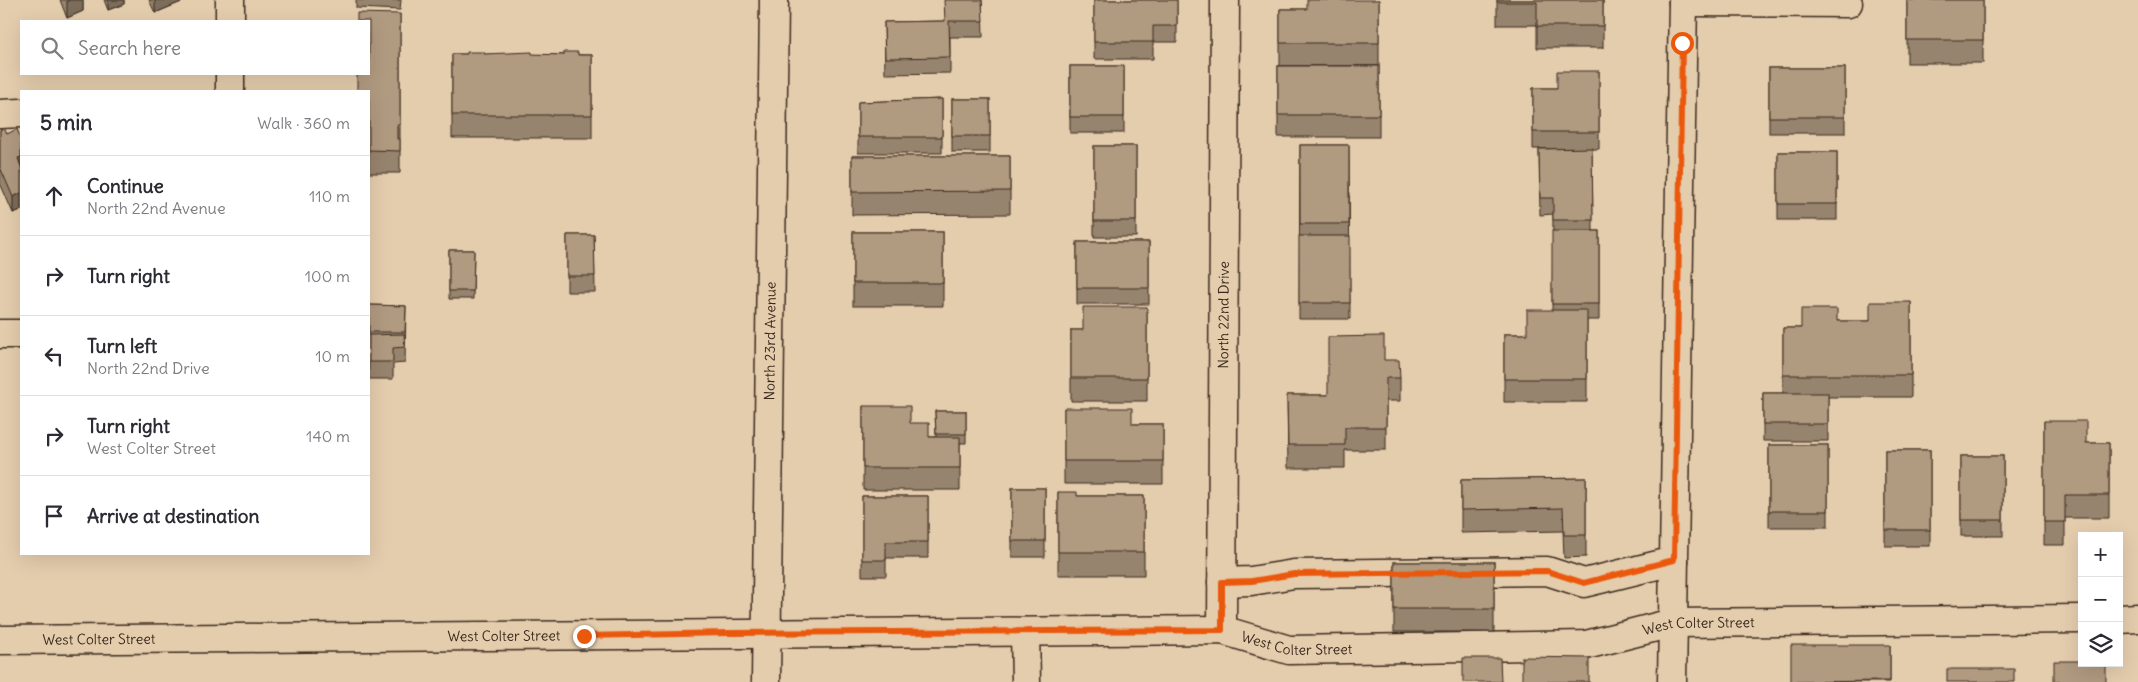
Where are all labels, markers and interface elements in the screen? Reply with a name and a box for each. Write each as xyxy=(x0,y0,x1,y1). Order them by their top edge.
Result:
search box xyxy=(20,20,370,75)
route start xyxy=(1671,32,1694,55)
icon: search xyxy=(38,34,66,62)
text: Search here xyxy=(78,36,181,60)
text: 5 min xyxy=(40,109,92,136)
text: Walk · 360 m xyxy=(257,113,350,133)
text: Continue xyxy=(87,174,164,198)
icon: ahead xyxy=(40,182,68,210)
text: 110 m xyxy=(309,186,350,206)
text: North 22nd Avenue xyxy=(87,198,226,218)
street label: North 22nd Drive xyxy=(1214,261,1233,369)
icon: right xyxy=(40,262,68,290)
text: Turn right xyxy=(87,264,170,288)
text: 100 m xyxy=(305,266,350,286)
street label: North 23rd Avenue xyxy=(760,281,780,401)
text: Turn left xyxy=(87,334,157,358)
icon: left xyxy=(40,342,68,370)
text: 10 m xyxy=(315,346,350,366)
text: North 22nd Drive xyxy=(87,358,210,378)
text: Turn right xyxy=(87,414,170,438)
icon: right xyxy=(40,422,68,450)
text: 140 m xyxy=(306,426,350,446)
text: West Colter Street xyxy=(87,438,216,458)
icon: arrive xyxy=(40,502,68,530)
text: Arrive at destination xyxy=(87,504,260,528)
map controls xyxy=(2078,532,2123,667)
button: + xyxy=(2078,532,2123,577)
button: − xyxy=(2078,577,2123,622)
street label: West Colter Street xyxy=(1641,613,1755,639)
button: layers xyxy=(2078,622,2123,667)
route end xyxy=(573,625,596,648)
street label: West Colter Street xyxy=(447,626,561,645)
street label: West Colter Street xyxy=(1239,627,1353,659)
street label: West Colter Street xyxy=(42,630,156,649)

